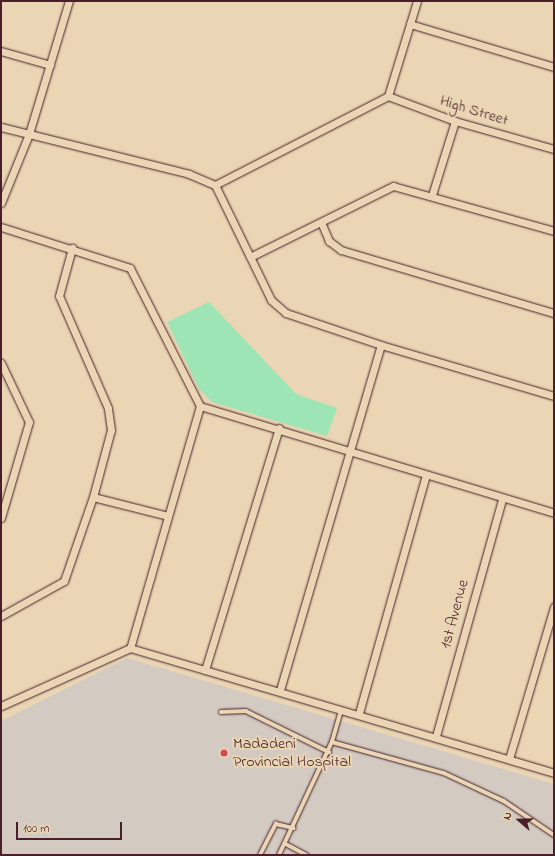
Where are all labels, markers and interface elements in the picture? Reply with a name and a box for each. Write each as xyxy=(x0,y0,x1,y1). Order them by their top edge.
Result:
street label: High Street xyxy=(437,91,511,131)
street label: 1st Avenue xyxy=(437,577,473,651)
place label: Madadeni Provincial Hospital xyxy=(233,734,351,772)
marker: Madadeni Provincial Hospital xyxy=(218,747,230,759)
north arrow xyxy=(499,800,539,840)
text: N xyxy=(499,810,517,822)
scale bar xyxy=(18,814,124,840)
text: 100 m xyxy=(23,820,50,838)

